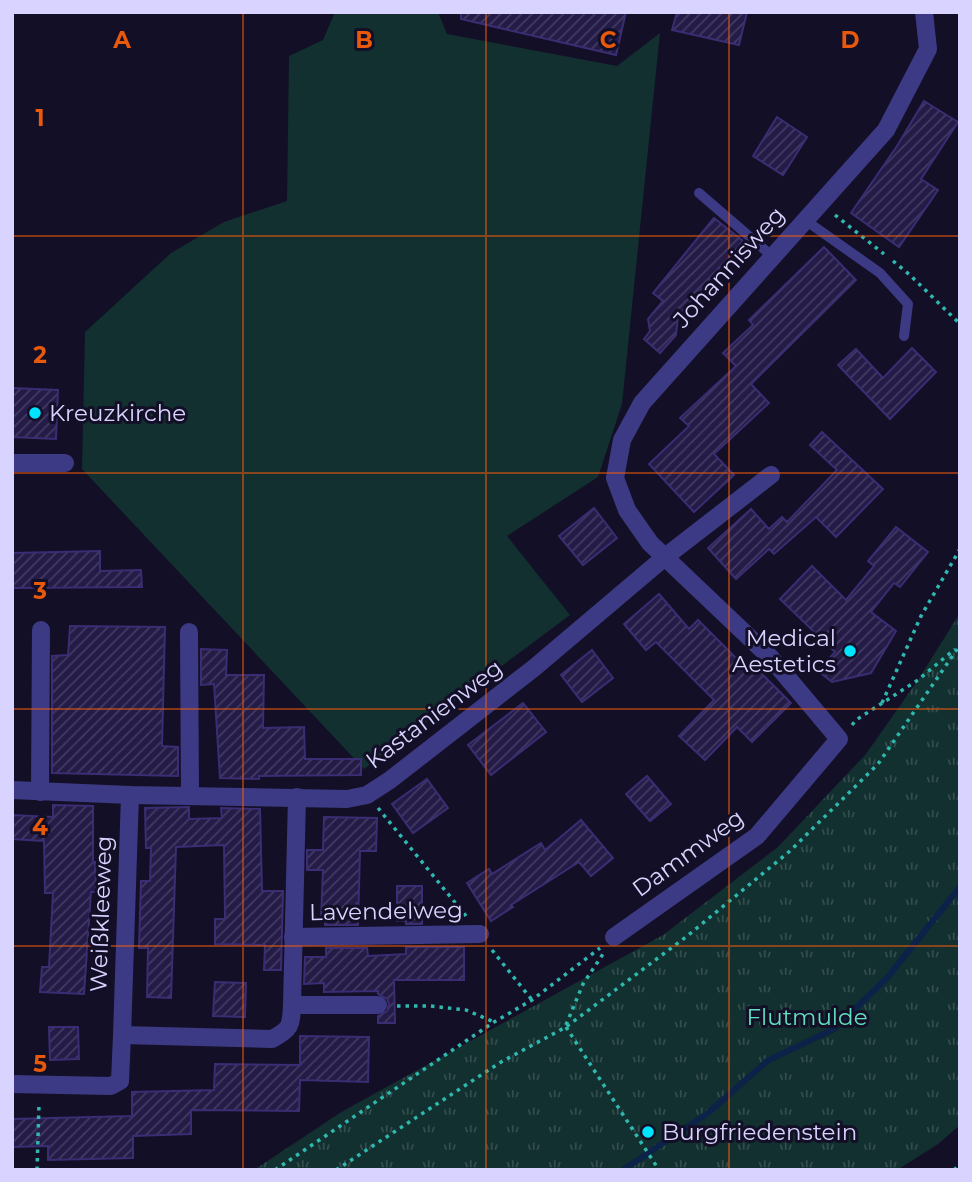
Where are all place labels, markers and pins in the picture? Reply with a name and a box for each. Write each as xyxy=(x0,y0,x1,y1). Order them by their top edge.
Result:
place label: Kreuzkirche xyxy=(49,399,186,427)
marker: Kreuzkirche xyxy=(27,405,43,421)
place label: Medical Aestetics xyxy=(732,624,836,678)
marker: Medical Aestetics xyxy=(842,643,858,659)
place label: Burgfriedenstein xyxy=(662,1118,857,1146)
marker: Burgfriedenstein xyxy=(640,1124,656,1140)

